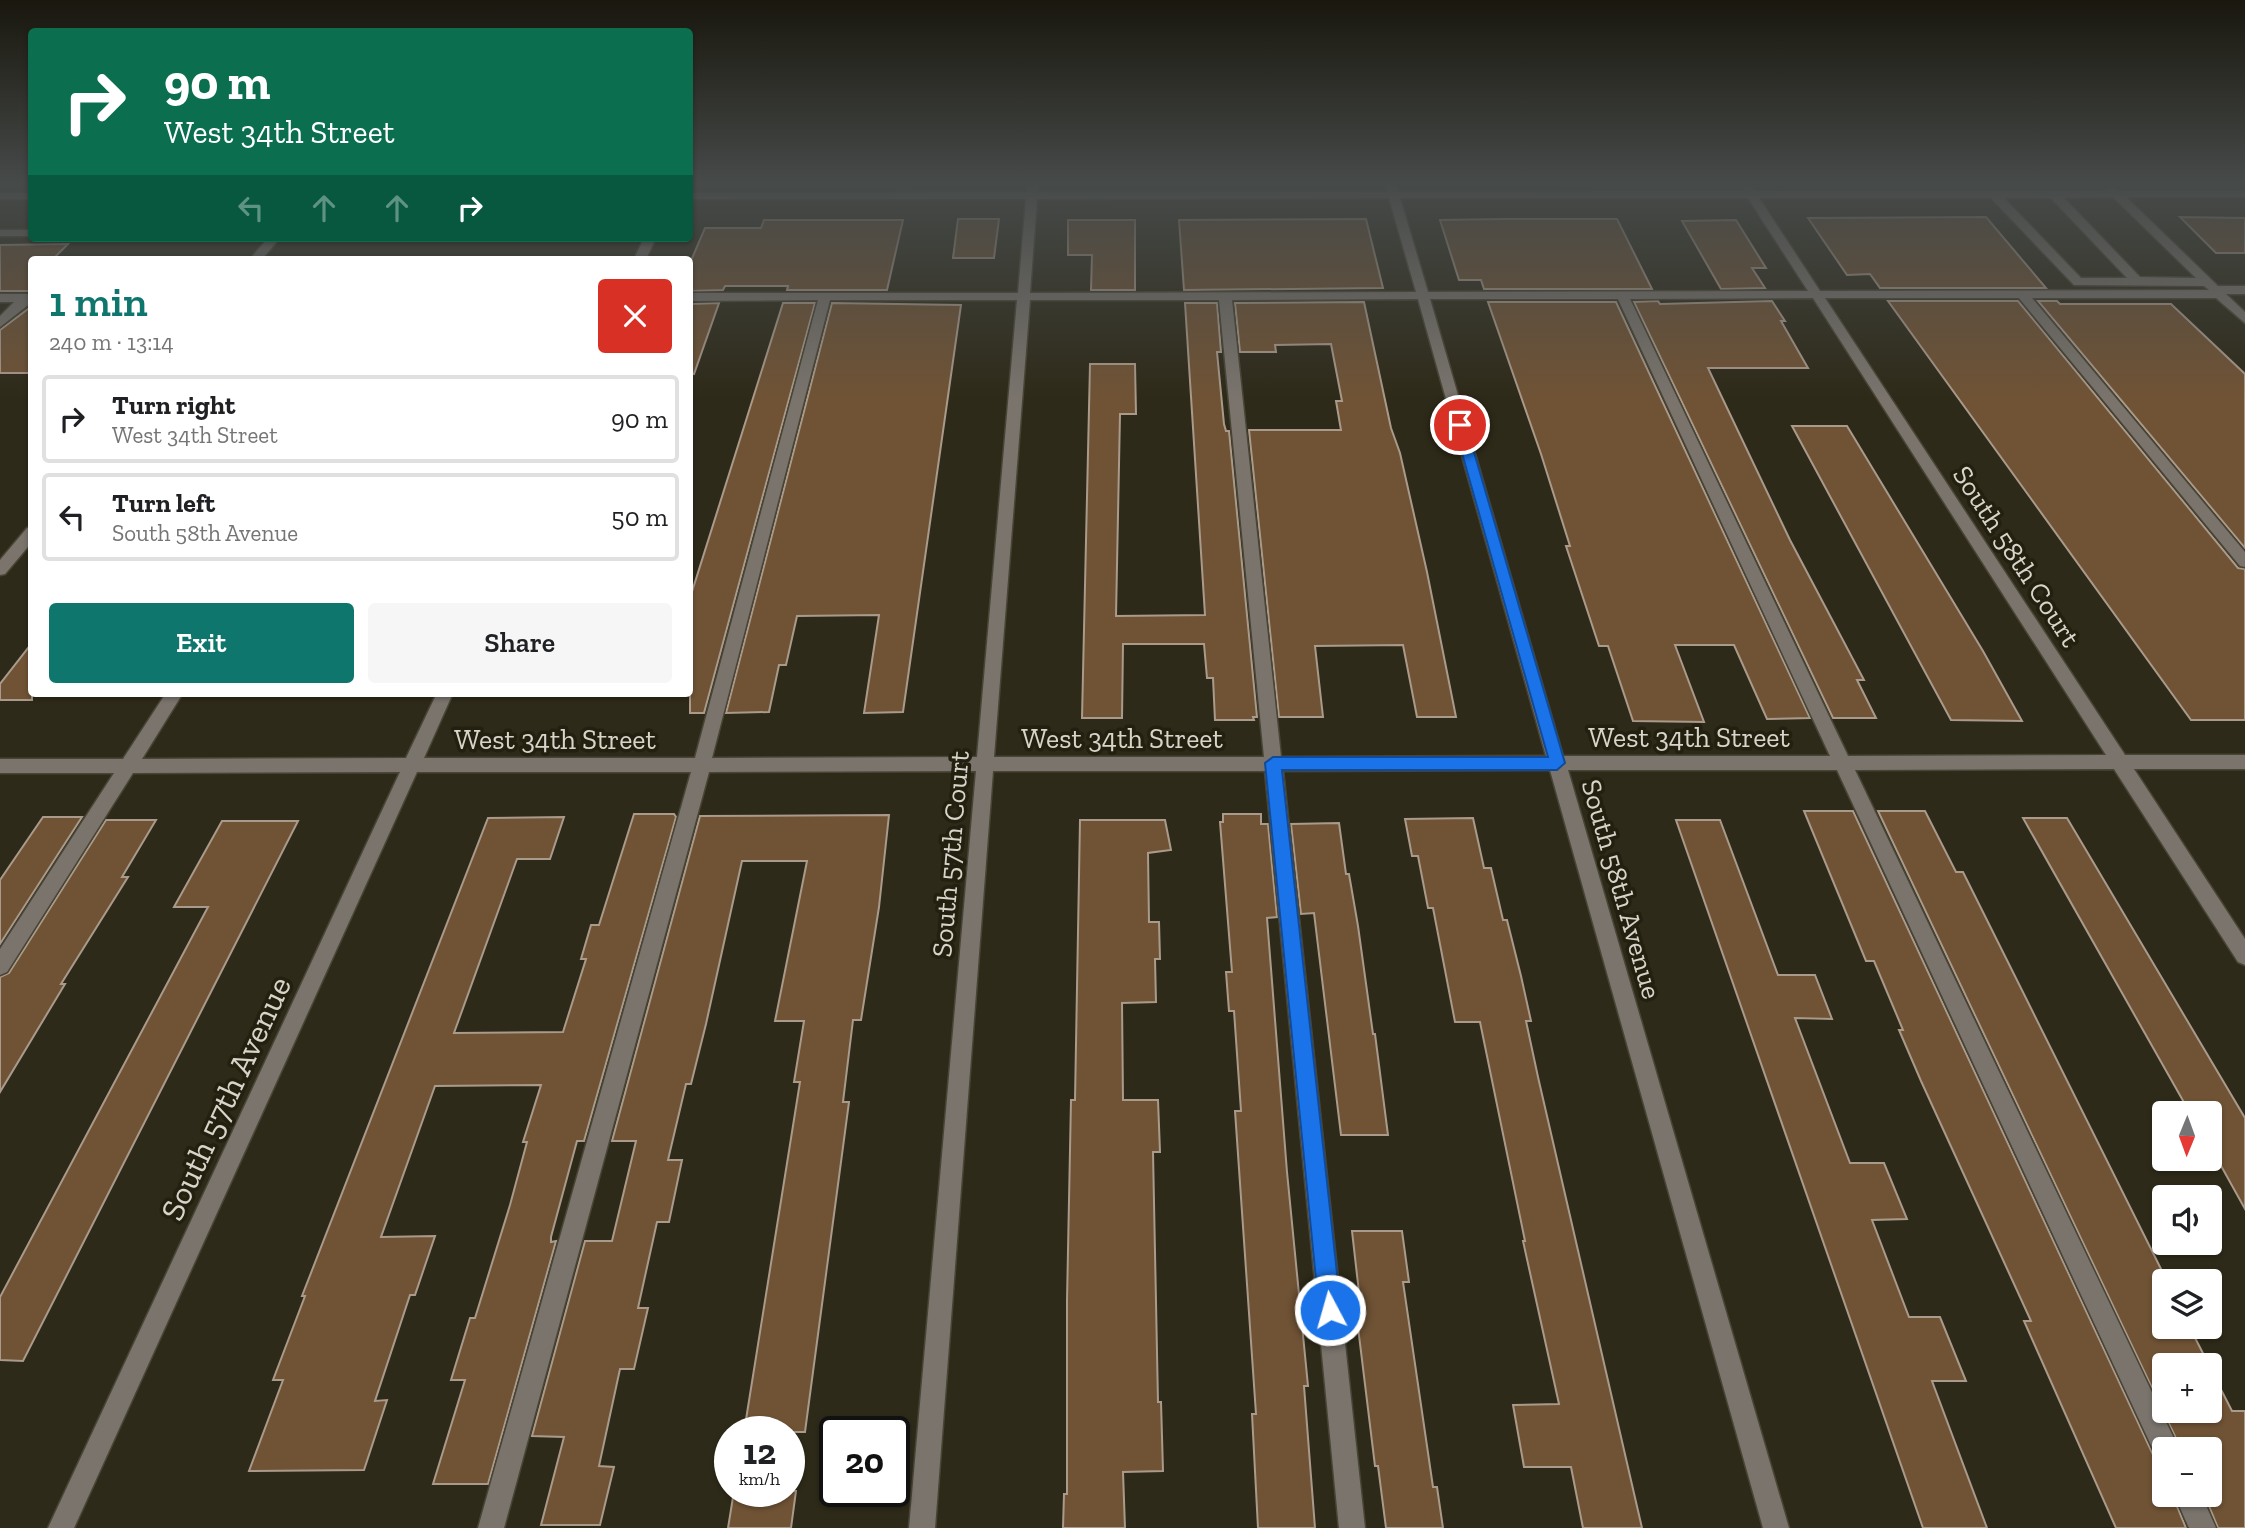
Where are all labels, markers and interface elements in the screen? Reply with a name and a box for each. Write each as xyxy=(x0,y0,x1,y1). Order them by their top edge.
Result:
text: 90 m xyxy=(164,53,271,112)
icon: right xyxy=(49,56,140,147)
text: West 34th Street xyxy=(164,113,395,151)
icon: left xyxy=(232,189,270,227)
icon: ahead xyxy=(305,189,343,227)
icon: ahead xyxy=(378,189,416,227)
icon: right xyxy=(451,189,489,227)
text: 1 min xyxy=(49,276,148,327)
button: close xyxy=(598,279,672,353)
text: 240 m · 13:14 xyxy=(49,328,174,356)
text: Turn right xyxy=(112,389,235,421)
pin xyxy=(1430,395,1490,455)
icon: right xyxy=(53,400,91,438)
text: 90 m xyxy=(611,403,668,435)
icon: arrive xyxy=(1441,406,1479,444)
text: West 34th Street xyxy=(112,421,278,449)
street label: South 58th Court xyxy=(1946,460,2088,653)
text: Turn left xyxy=(112,487,215,519)
icon: left xyxy=(53,498,91,536)
text: 50 m xyxy=(611,501,668,533)
text: South 58th Avenue xyxy=(112,519,298,547)
button: Exit xyxy=(49,603,354,683)
button: Share xyxy=(368,603,672,683)
street label: West 34th Street xyxy=(1588,721,1790,754)
street label: West 34th Street xyxy=(1021,722,1223,755)
street label: West 34th Street xyxy=(454,723,656,756)
street label: South 57th Court xyxy=(925,749,976,959)
street label: South 58th Avenue xyxy=(1574,776,1669,1003)
street label: South 57th Avenue xyxy=(152,970,299,1226)
north arrow xyxy=(2152,1101,2222,1171)
map controls xyxy=(2152,1101,2222,1507)
button: sound xyxy=(2152,1185,2222,1255)
button: layers xyxy=(2152,1269,2222,1339)
position arrow xyxy=(1293,1273,1367,1347)
button: + xyxy=(2152,1353,2222,1423)
speed limit sign: 20 xyxy=(819,1416,910,1507)
text: 12 xyxy=(743,1431,776,1473)
button: − xyxy=(2152,1437,2222,1507)
text: km/h xyxy=(739,1468,780,1490)

